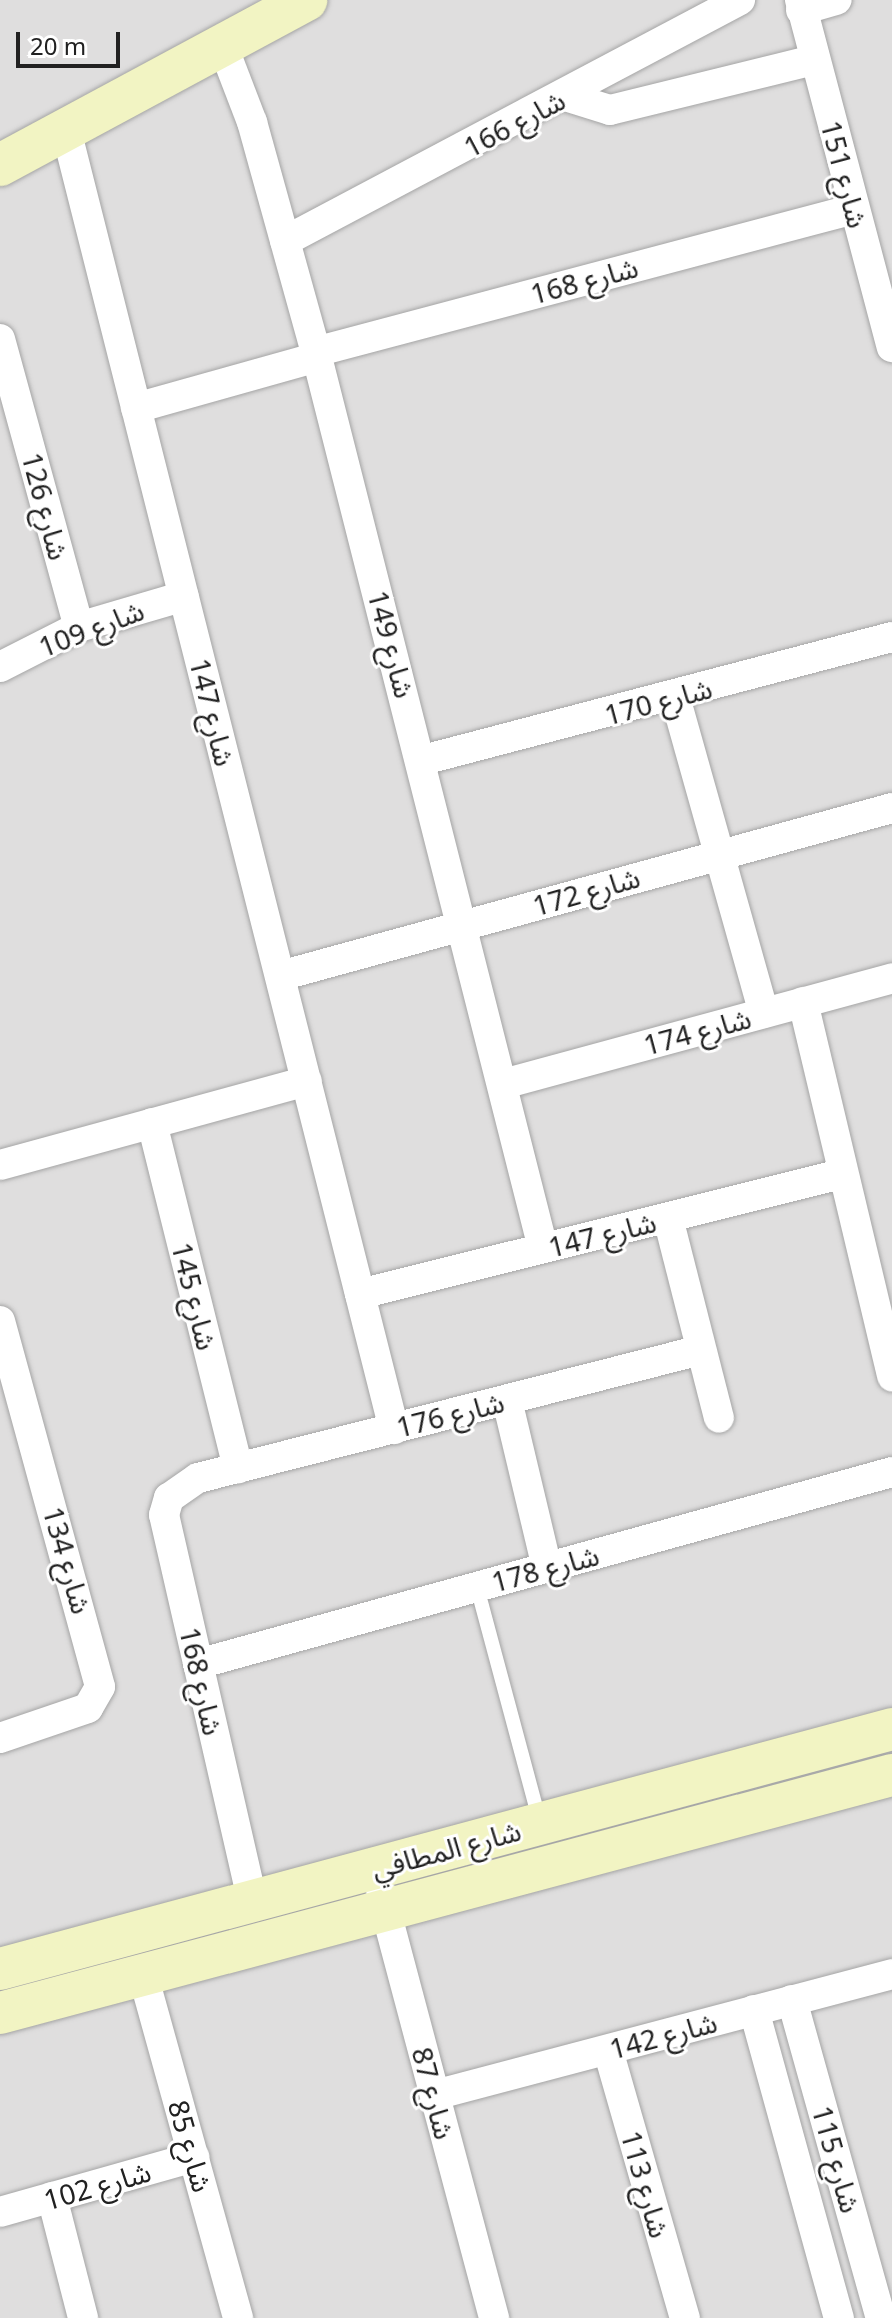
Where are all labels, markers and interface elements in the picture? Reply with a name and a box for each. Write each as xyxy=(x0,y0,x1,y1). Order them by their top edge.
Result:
scale bar xyxy=(20,16,124,66)
text: 20 m xyxy=(30,29,86,62)
street label: شارع 166 xyxy=(458,82,570,164)
street label: شارع 151 xyxy=(815,117,875,231)
street label: شارع 168 xyxy=(527,250,641,310)
street label: شارع 126 xyxy=(16,449,76,563)
street label: شارع 149 xyxy=(362,587,422,701)
street label: شارع 109 xyxy=(34,593,148,663)
street label: شارع 147 xyxy=(183,655,243,769)
street label: شارع 170 xyxy=(601,671,715,731)
street label: شارع 172 xyxy=(529,860,643,922)
street label: شارع 174 xyxy=(640,1001,754,1061)
street label: شارع 147 xyxy=(545,1204,659,1264)
street label: شارع 145 xyxy=(165,1239,225,1353)
street label: شارع 176 xyxy=(393,1384,507,1444)
street label: شارع 134 xyxy=(37,1503,99,1617)
street label: شارع 178 xyxy=(488,1538,602,1598)
street label: شارع 168 xyxy=(173,1624,231,1738)
street label: شارع المطافي xyxy=(368,1813,524,1885)
street label: شارع 142 xyxy=(606,2005,720,2065)
street label: شارع 87 xyxy=(406,2043,462,2143)
street label: شارع 85 xyxy=(162,2096,220,2196)
street label: شارع 115 xyxy=(806,2102,868,2216)
street label: شارع 113 xyxy=(615,2127,677,2241)
street label: شارع 102 xyxy=(40,2154,154,2216)

